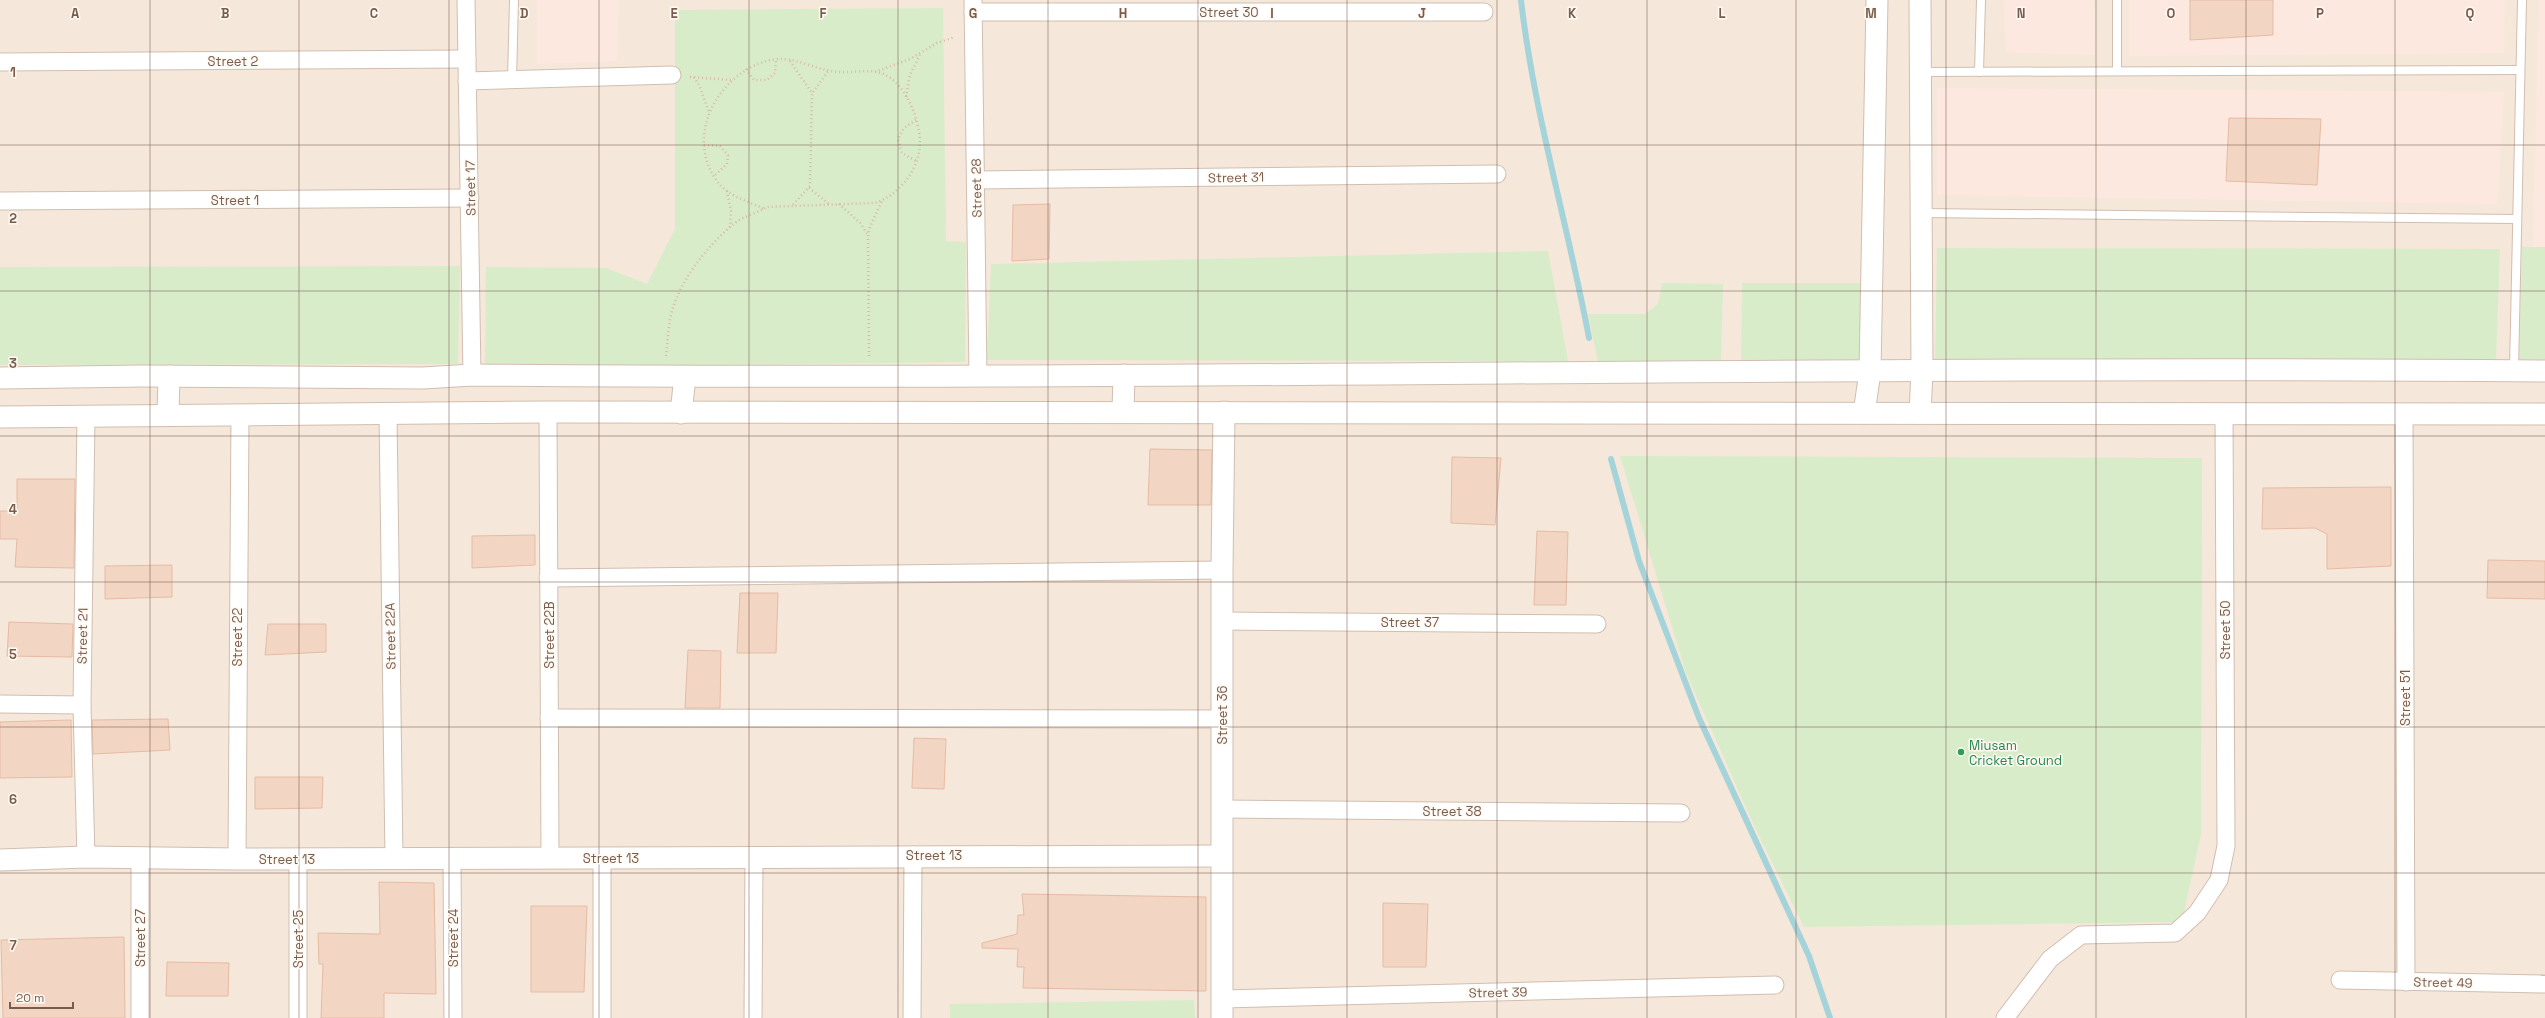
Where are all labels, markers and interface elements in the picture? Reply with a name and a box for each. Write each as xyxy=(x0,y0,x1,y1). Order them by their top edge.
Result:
street label: Street 30 xyxy=(1199,4,1259,21)
text: A xyxy=(71,5,80,22)
text: B xyxy=(221,5,230,22)
text: C xyxy=(370,5,378,22)
text: D xyxy=(520,5,529,22)
text: E xyxy=(670,5,678,22)
text: F xyxy=(820,5,827,22)
text: G xyxy=(969,5,977,22)
text: H xyxy=(1119,5,1127,22)
text: I xyxy=(1270,5,1274,22)
text: J xyxy=(1418,5,1426,22)
text: K xyxy=(1568,5,1577,22)
text: L xyxy=(1718,5,1726,22)
text: M xyxy=(1865,5,1877,22)
text: N xyxy=(2017,5,2025,22)
text: O xyxy=(2167,5,2176,22)
text: P xyxy=(2316,5,2324,22)
text: Q xyxy=(2466,5,2475,22)
street label: Street 2 xyxy=(208,53,259,70)
text: 1 xyxy=(10,64,16,81)
street label: Street 28 xyxy=(967,158,986,218)
street label: Street 17 xyxy=(462,160,479,216)
street label: Street 31 xyxy=(1208,169,1264,186)
street label: Street 1 xyxy=(211,192,259,209)
text: 2 xyxy=(9,210,17,227)
text: 3 xyxy=(9,355,17,372)
text: 4 xyxy=(9,501,17,518)
street label: Street 50 xyxy=(2217,600,2234,660)
street label: Street 22B xyxy=(541,601,558,669)
street label: Street 22A xyxy=(381,602,400,670)
street label: Street 22 xyxy=(229,607,246,666)
street label: Street 21 xyxy=(74,608,91,664)
street label: Street 37 xyxy=(1381,614,1439,631)
text: 5 xyxy=(9,646,17,663)
street label: Street 51 xyxy=(2397,670,2414,726)
street label: Street 36 xyxy=(1214,686,1231,744)
place label: Miusam Cricket Ground xyxy=(1969,737,2062,769)
marker: Miusam Cricket Ground xyxy=(1956,747,1966,757)
text: 6 xyxy=(9,791,17,808)
street label: Street 38 xyxy=(1422,803,1482,820)
street label: Street 13 xyxy=(906,847,962,864)
street label: Street 13 xyxy=(583,850,639,867)
street label: Street 13 xyxy=(259,851,315,868)
street label: Street 27 xyxy=(132,909,149,967)
street label: Street 25 xyxy=(290,909,307,968)
street label: Street 24 xyxy=(445,909,462,967)
text: 7 xyxy=(9,937,17,954)
street label: Street 49 xyxy=(2413,973,2473,992)
street label: Street 39 xyxy=(1468,983,1528,1002)
scale bar xyxy=(10,984,73,1010)
text: 20 m xyxy=(16,990,44,1006)

